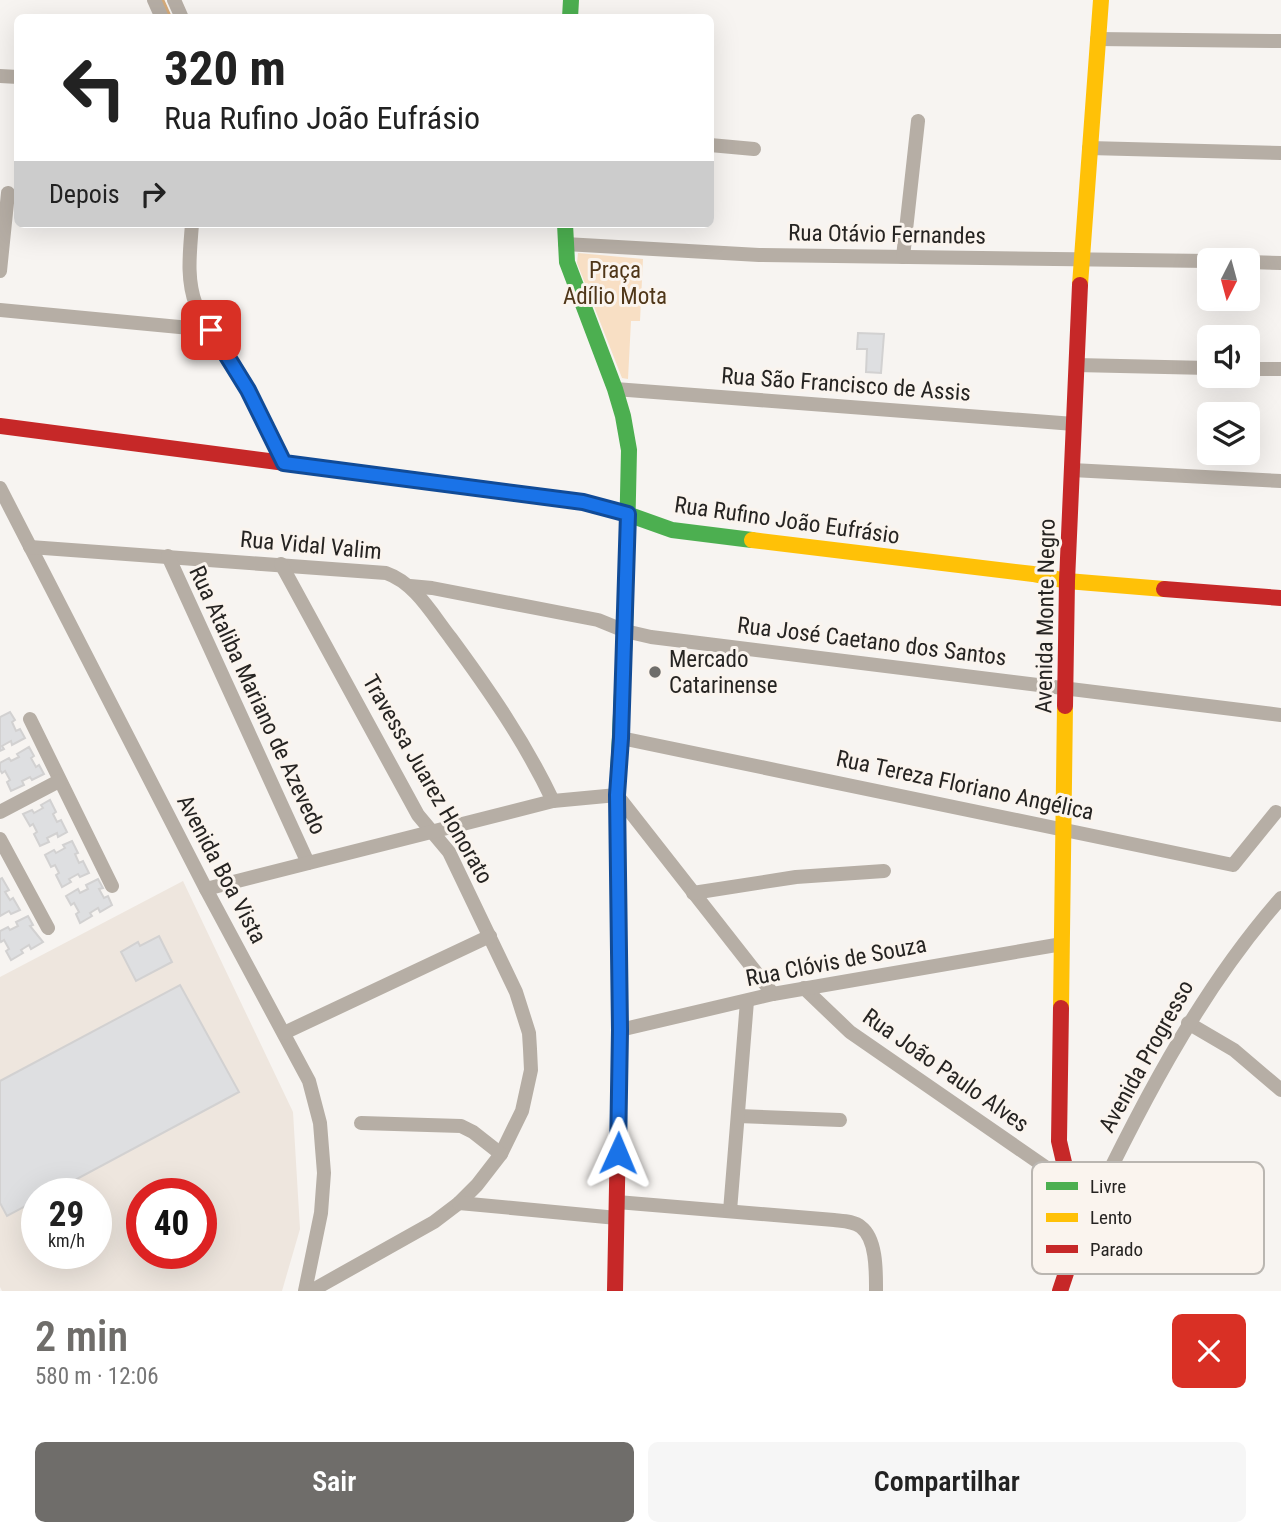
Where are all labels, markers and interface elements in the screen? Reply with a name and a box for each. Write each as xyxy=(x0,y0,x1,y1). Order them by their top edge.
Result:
text: 320 m xyxy=(164,40,286,97)
icon: left xyxy=(49,42,140,133)
text: Rua Rufino João Eufrásio xyxy=(164,99,480,137)
icon: right xyxy=(134,175,172,213)
text: Depois xyxy=(49,179,120,209)
street label: Rua Otávio Fernandes xyxy=(788,219,986,250)
north arrow xyxy=(1197,248,1260,312)
map controls xyxy=(1197,248,1260,465)
park label: Praça Adílio Mota xyxy=(563,257,667,310)
pin xyxy=(181,300,241,360)
icon: arrive xyxy=(192,311,230,349)
button: sound xyxy=(1197,325,1260,388)
street label: Rua São Francisco de Assis xyxy=(720,362,972,407)
button: layers xyxy=(1197,402,1260,465)
street label: Rua Rufino João Eufrásio xyxy=(673,491,901,550)
street label: Avenida Monte Negro xyxy=(1030,518,1061,714)
street label: Rua Vidal Valim xyxy=(239,526,383,565)
street label: Rua Ataliba Mariano de Azevedo xyxy=(183,562,332,839)
street label: Rua José Caetano dos Santos xyxy=(736,612,1008,671)
place label: Mercado Catarinense xyxy=(669,646,778,699)
marker: Mercado Catarinense xyxy=(647,664,663,680)
street label: Travessa Juarez Honorato xyxy=(357,670,498,888)
street label: Rua Tereza Floriano Angélica xyxy=(834,745,1096,826)
street label: Avenida Boa Vista xyxy=(171,790,272,948)
street label: Rua Clóvis de Souza xyxy=(744,931,929,992)
street label: Avenida Progresso xyxy=(1093,975,1199,1137)
street label: Rua João Paulo Alves xyxy=(857,1003,1034,1138)
position arrow xyxy=(581,1116,655,1190)
legend xyxy=(1032,1162,1264,1274)
text: Livre xyxy=(1090,1175,1126,1198)
speed limit sign: 40 xyxy=(126,1178,217,1269)
text: 29 xyxy=(49,1194,84,1235)
text: Lento xyxy=(1090,1206,1132,1229)
text: km/h xyxy=(48,1230,85,1251)
text: Parado xyxy=(1090,1238,1143,1261)
text: 2 min xyxy=(35,1312,128,1361)
button: close xyxy=(1172,1314,1246,1388)
text: 580 m · 12:06 xyxy=(35,1363,159,1390)
button: Sair xyxy=(35,1442,634,1522)
button: Compartilhar xyxy=(648,1442,1246,1522)

